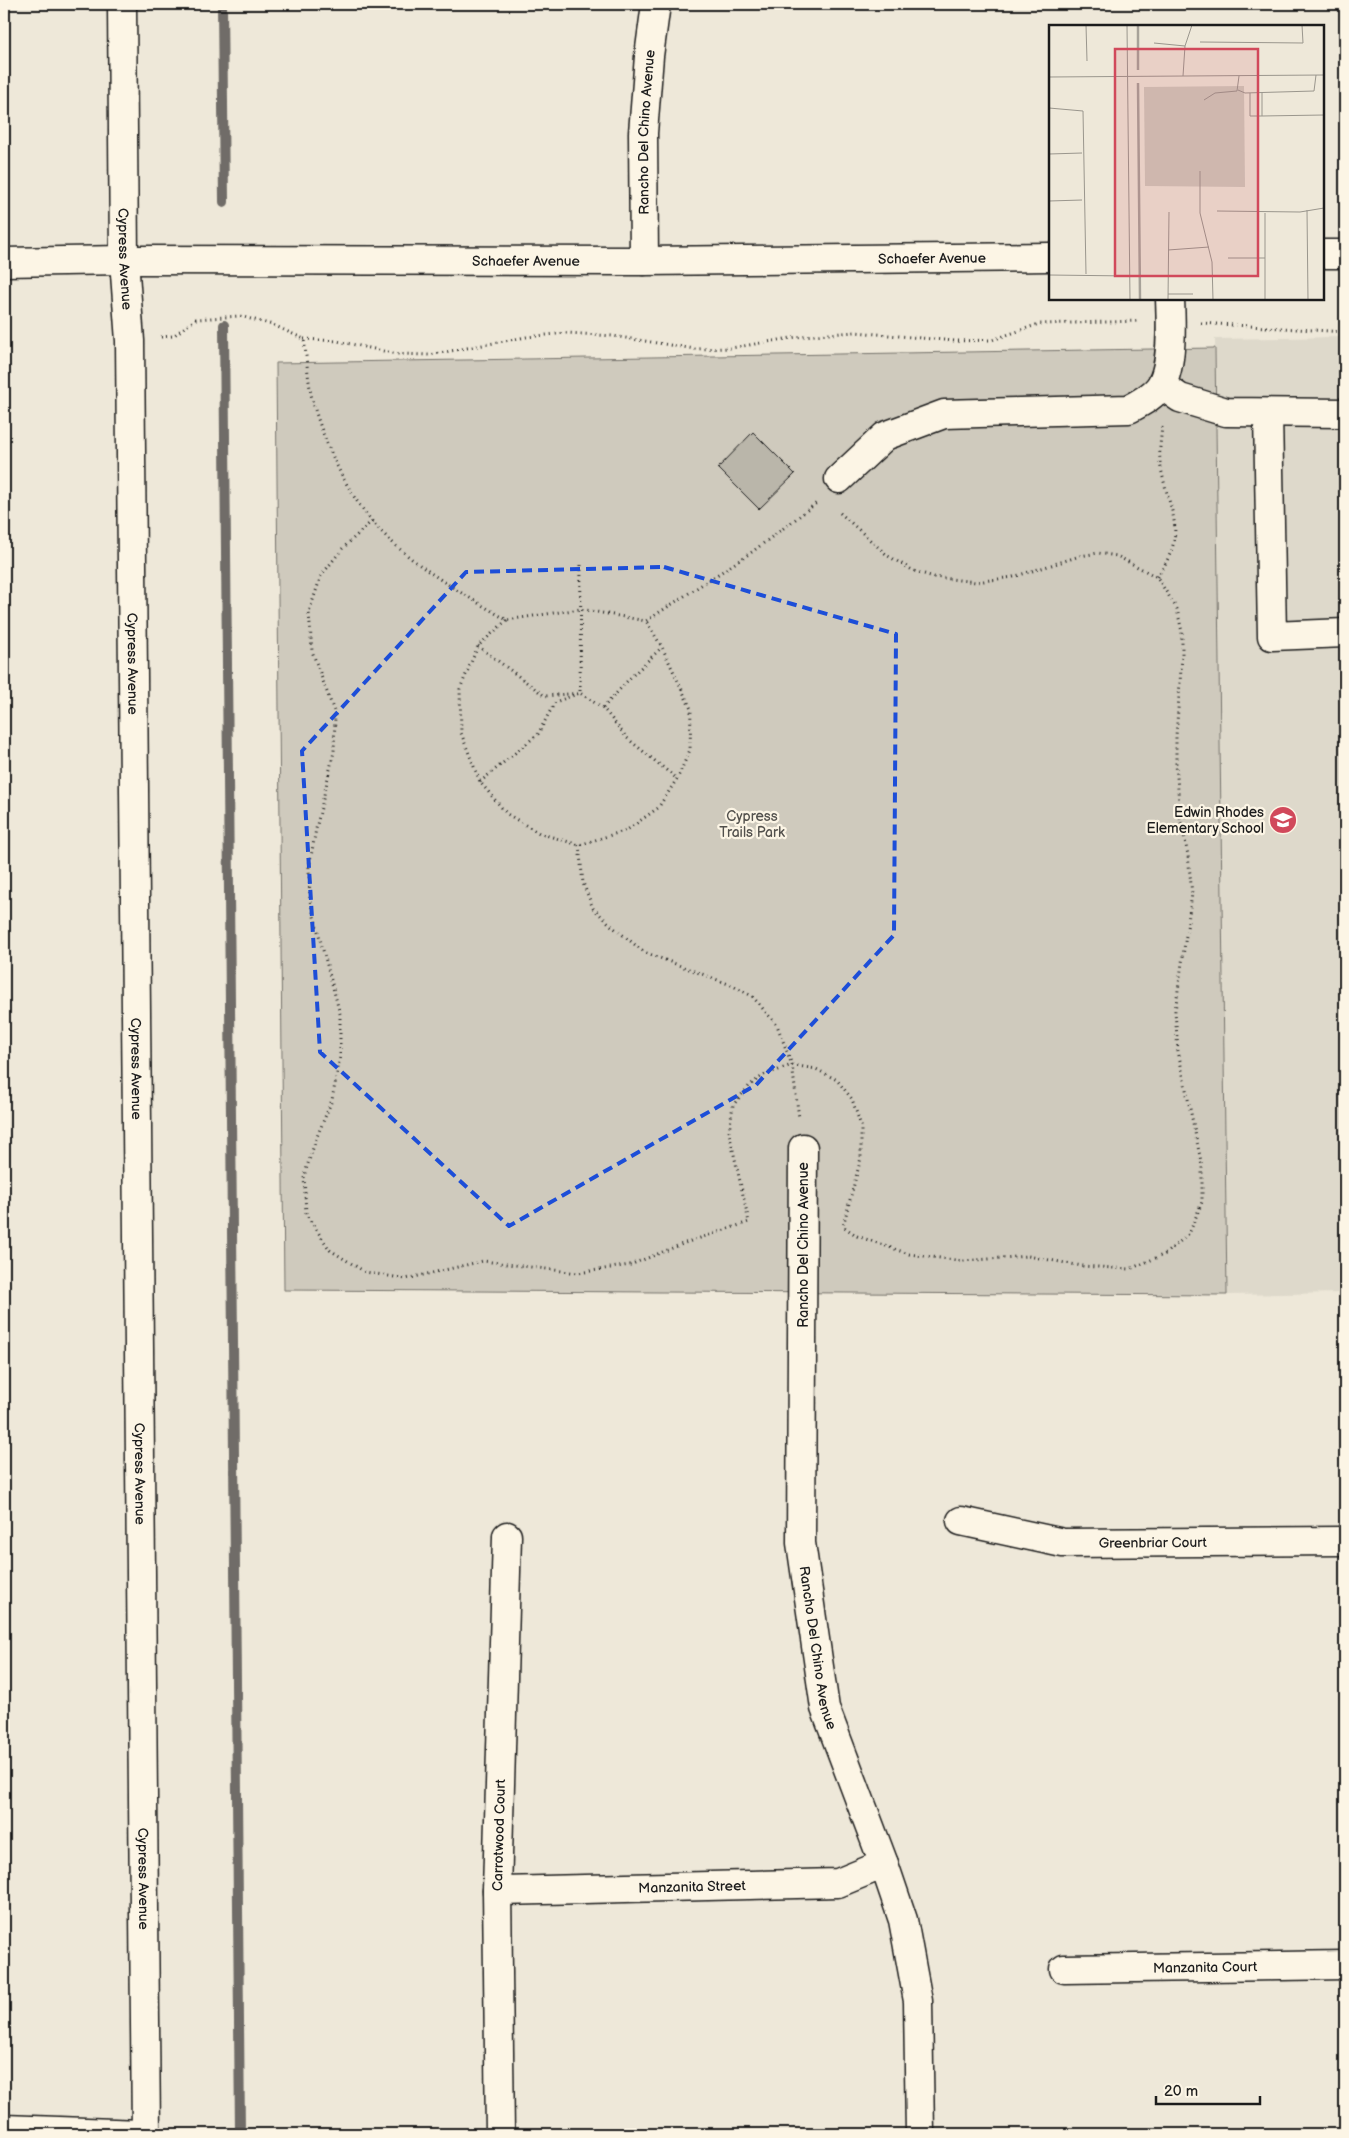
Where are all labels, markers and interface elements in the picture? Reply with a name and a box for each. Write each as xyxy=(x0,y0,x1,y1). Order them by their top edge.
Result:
inset map xyxy=(1049,25,1324,300)
street label: Rancho Del Chino Avenue xyxy=(634,48,658,215)
street label: Cypress Avenue xyxy=(115,208,136,311)
street label: Schaefer Avenue xyxy=(878,249,986,267)
street label: Schaefer Avenue xyxy=(472,252,580,269)
street label: Cypress Avenue xyxy=(124,613,142,715)
place label: Edwin Rhodes Elementary School xyxy=(1147,804,1264,837)
school or university icon: Edwin Rhodes Elementary School xyxy=(1268,805,1298,835)
park label: Cypress Trails Park xyxy=(719,808,785,841)
street label: Cypress Avenue xyxy=(128,1018,145,1120)
street label: Rancho Del Chino Avenue xyxy=(795,1162,812,1328)
street label: Cypress Avenue xyxy=(131,1423,149,1525)
street label: Greenbriar Court xyxy=(1099,1533,1207,1551)
street label: Rancho Del Chino Avenue xyxy=(796,1565,841,1732)
street label: Carrotwood Court xyxy=(489,1778,509,1891)
street label: Cypress Avenue xyxy=(135,1828,153,1930)
street label: Manzanita Street xyxy=(638,1877,747,1896)
street label: Manzanita Court xyxy=(1153,1958,1258,1976)
scale bar xyxy=(1156,2073,1260,2105)
text: 20 m xyxy=(1164,2082,1198,2101)

